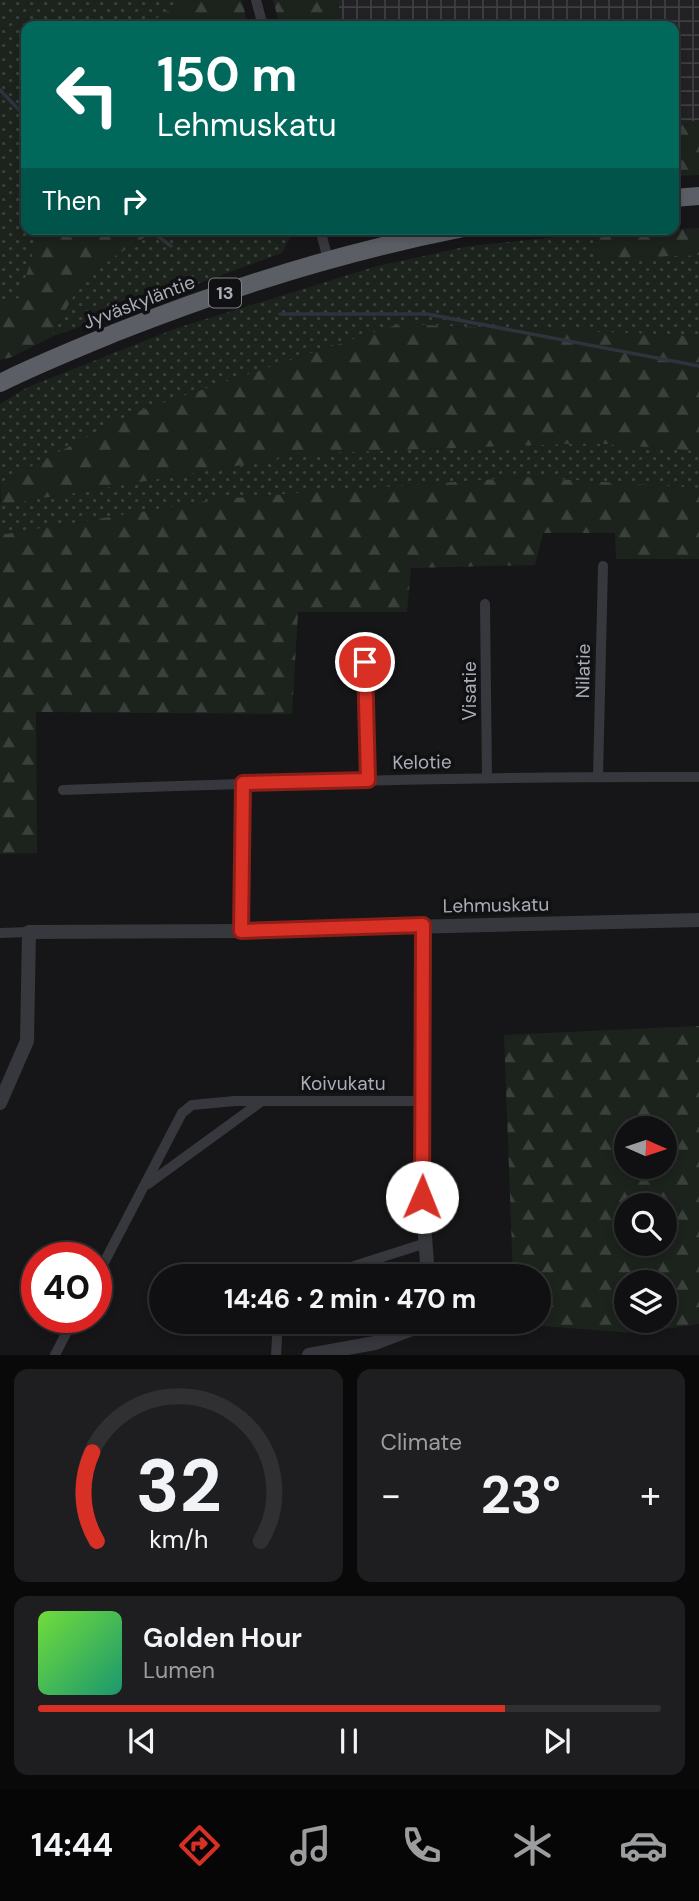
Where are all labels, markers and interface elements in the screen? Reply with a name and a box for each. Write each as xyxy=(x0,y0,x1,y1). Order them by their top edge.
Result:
text: 150 m xyxy=(157,42,297,106)
icon: left xyxy=(42,49,133,140)
text: Lehmuskatu xyxy=(157,104,337,146)
icon: right xyxy=(115,182,153,220)
text: Then xyxy=(42,184,101,218)
street label: Jyväskyläntie xyxy=(79,269,199,335)
road number: 13 xyxy=(209,278,241,307)
pin xyxy=(335,632,395,692)
icon: arrive xyxy=(346,643,384,681)
street label: Nilatie xyxy=(570,643,596,699)
street label: Visatie xyxy=(457,661,482,721)
street label: Kelotie xyxy=(392,749,452,775)
street label: Lehmuskatu xyxy=(442,892,550,918)
street label: Koivukatu xyxy=(300,1071,386,1096)
north arrow xyxy=(614,1116,677,1180)
map controls xyxy=(614,1116,677,1333)
position arrow xyxy=(385,1160,459,1234)
button: search xyxy=(614,1193,677,1256)
speed limit sign: 40 xyxy=(21,1242,112,1333)
button: layers xyxy=(614,1270,677,1333)
text: 14:46 · 2 min · 470 m xyxy=(224,1282,476,1316)
text: Climate xyxy=(381,1427,462,1457)
text: 32 xyxy=(135,1440,221,1535)
text: 23° xyxy=(481,1461,561,1529)
text: − xyxy=(381,1470,401,1520)
text: + xyxy=(640,1470,661,1520)
text: km/h xyxy=(149,1523,208,1556)
text: Golden Hour xyxy=(143,1621,302,1655)
text: Lumen xyxy=(143,1655,215,1685)
icon: previous xyxy=(123,1722,161,1760)
icon: pause xyxy=(330,1722,368,1760)
icon: next xyxy=(538,1722,576,1760)
icon: directions xyxy=(175,1821,224,1870)
icon: music xyxy=(286,1821,335,1870)
icon: phone xyxy=(397,1821,446,1870)
icon: climate xyxy=(508,1821,557,1870)
icon: car xyxy=(619,1821,668,1870)
text: 14:44 xyxy=(31,1824,113,1866)

